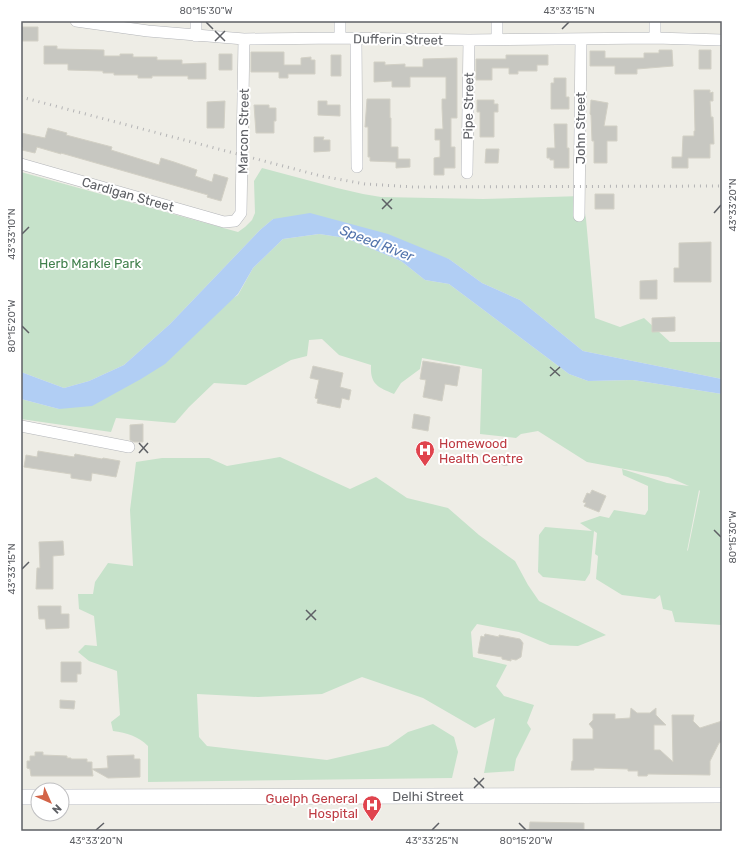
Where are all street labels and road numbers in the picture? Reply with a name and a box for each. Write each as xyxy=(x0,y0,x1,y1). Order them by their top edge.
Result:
street label: Dufferin Street xyxy=(353,31,443,48)
street label: Pipe Street xyxy=(460,72,477,140)
street label: Marcon Street xyxy=(235,88,252,174)
street label: John Street xyxy=(573,92,588,164)
street label: Cardigan Street xyxy=(80,174,176,216)
street label: Delhi Street xyxy=(392,789,464,804)

